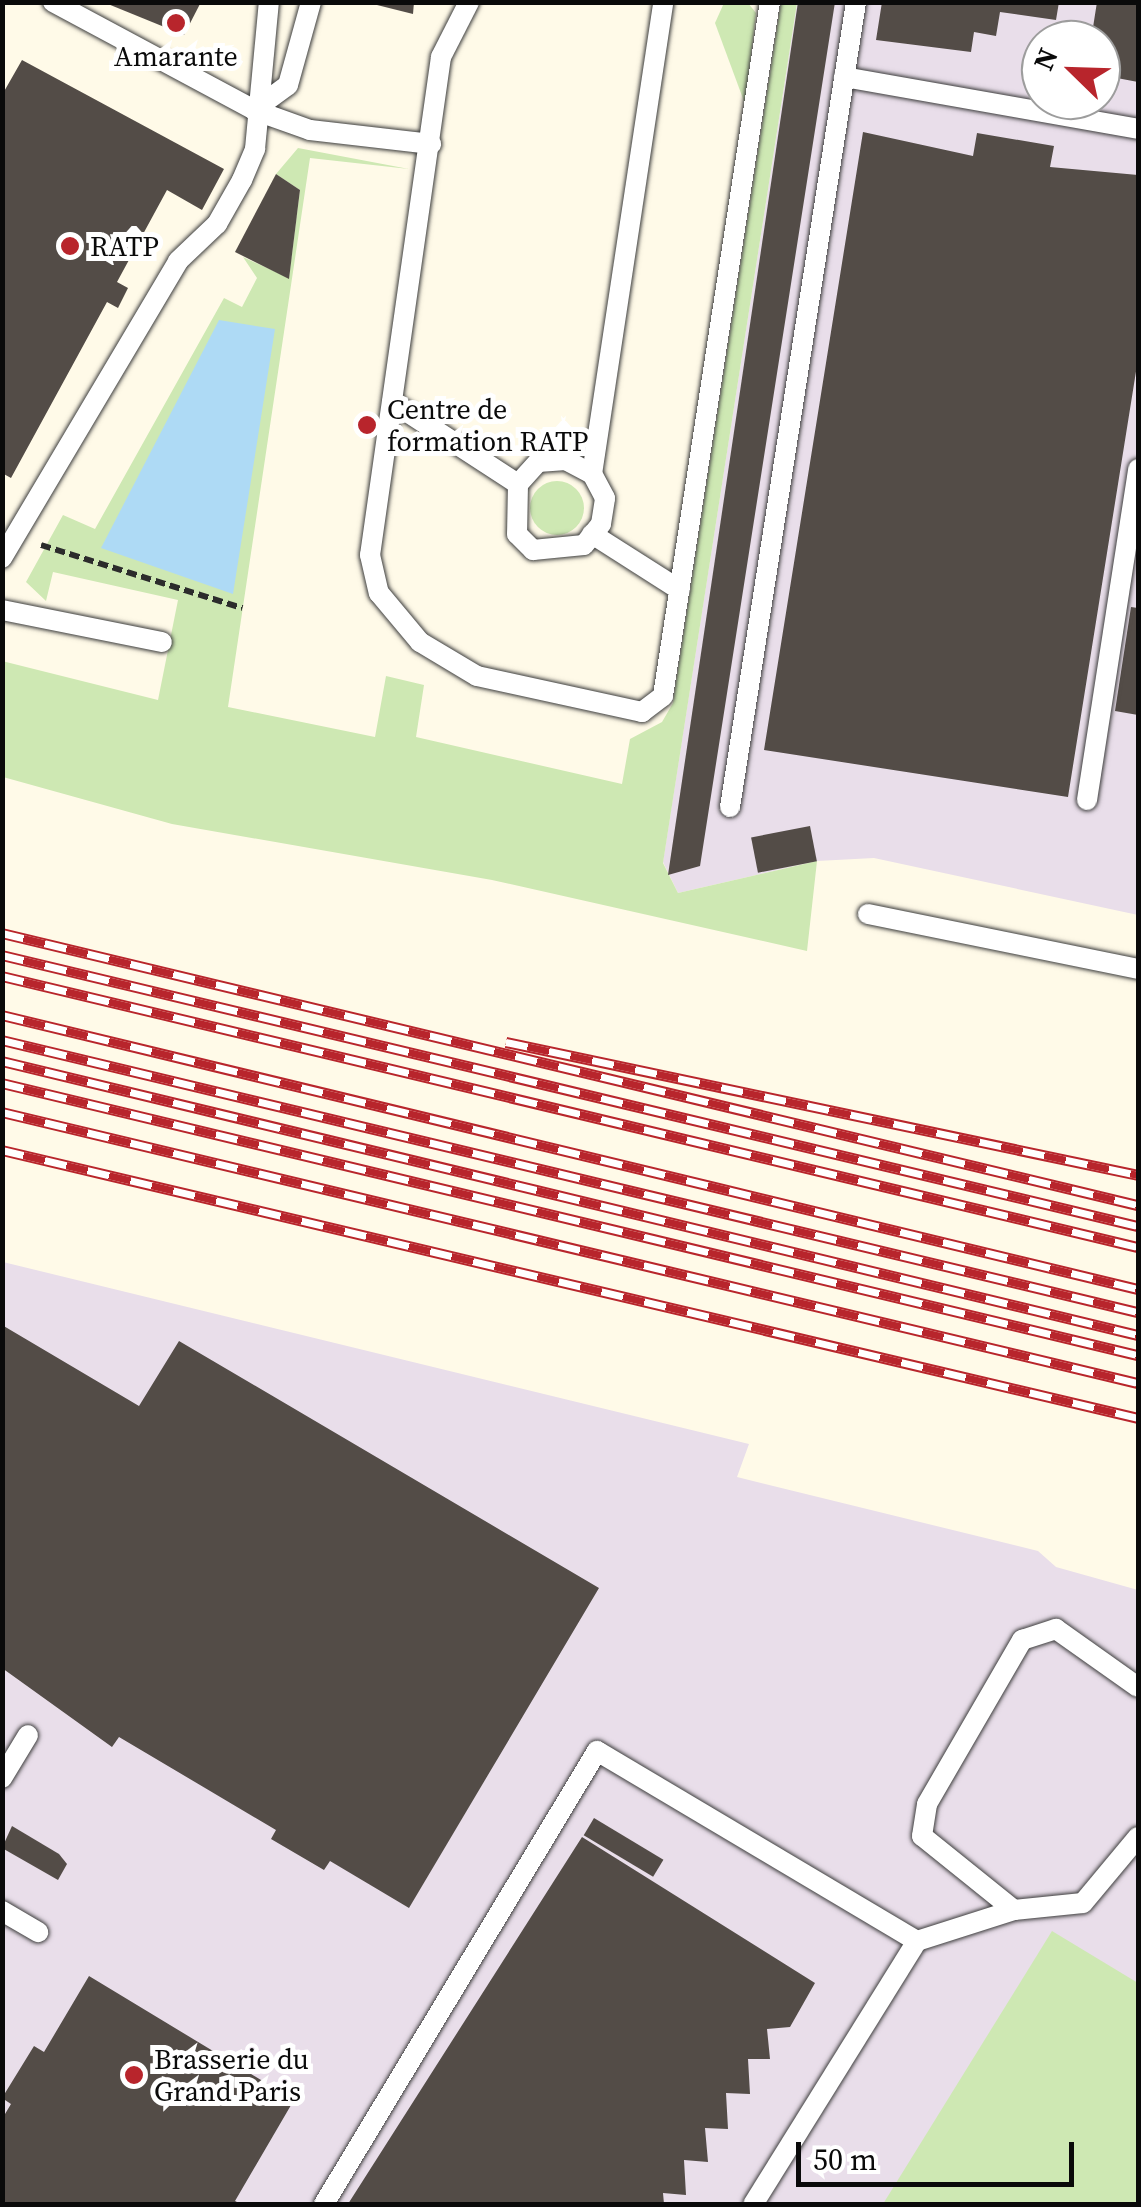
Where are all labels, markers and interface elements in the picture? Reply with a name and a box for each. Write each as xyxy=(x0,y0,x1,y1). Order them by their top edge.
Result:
marker: Amarante xyxy=(165,12,187,34)
north arrow xyxy=(1021,20,1121,120)
place label: Amarante xyxy=(114,39,238,73)
text: N xyxy=(1024,42,1067,76)
place label: RATP xyxy=(90,229,159,263)
marker: RATP xyxy=(59,235,81,257)
place label: Centre de formation RATP xyxy=(387,392,588,458)
marker: Centre de formation RATP xyxy=(356,414,378,436)
place label: Brasserie du Grand Paris xyxy=(154,2042,309,2108)
marker: Brasserie du Grand Paris xyxy=(123,2064,145,2086)
scale bar xyxy=(801,2122,1078,2184)
text: 50 m xyxy=(813,2139,877,2180)

